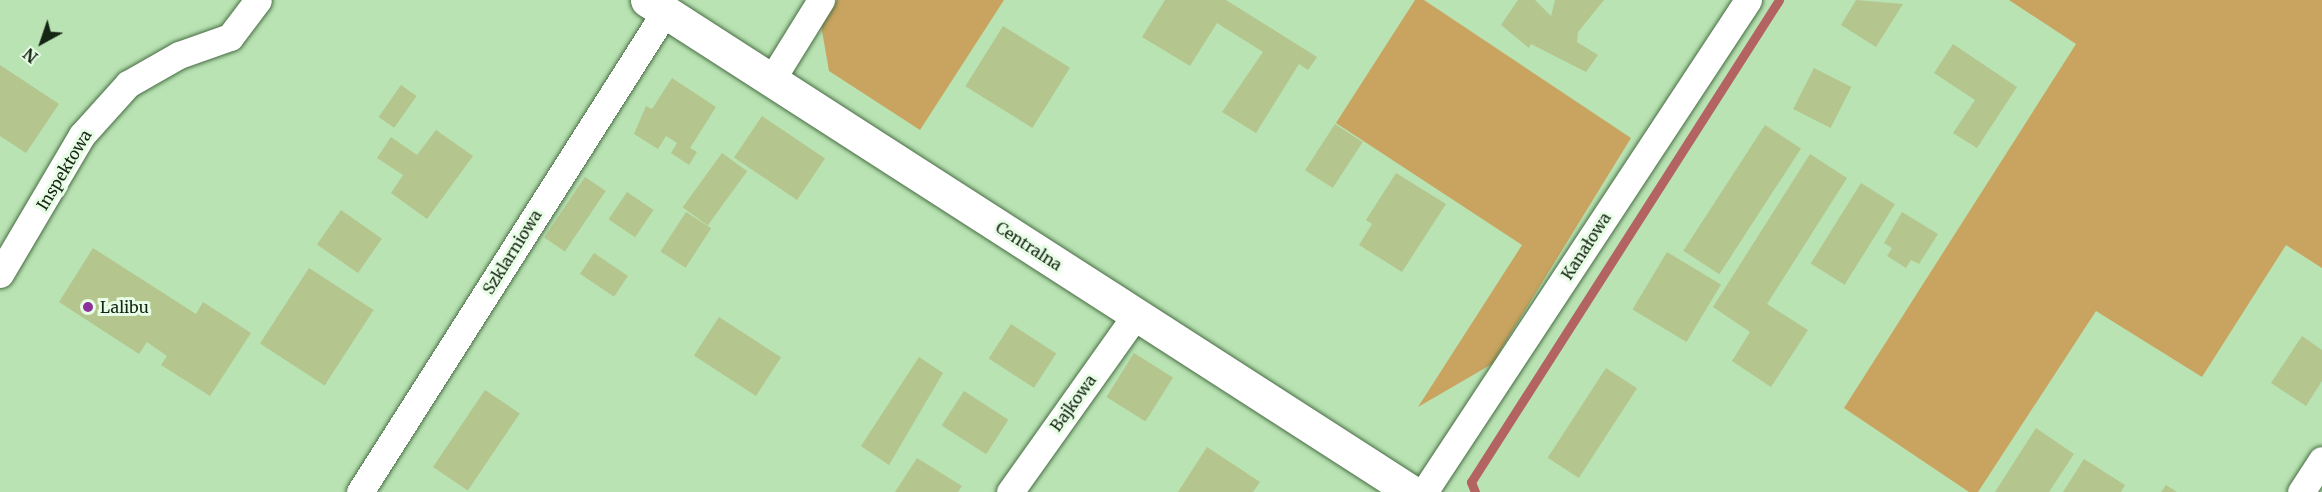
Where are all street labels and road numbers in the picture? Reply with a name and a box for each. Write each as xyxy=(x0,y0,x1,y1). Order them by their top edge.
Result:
street label: Inspektowa xyxy=(33,126,95,214)
street label: Szklarniowa xyxy=(478,206,546,298)
street label: Kanałowa xyxy=(1557,209,1615,283)
street label: Centralna xyxy=(992,217,1066,275)
street label: Bajkowa xyxy=(1046,371,1100,435)

